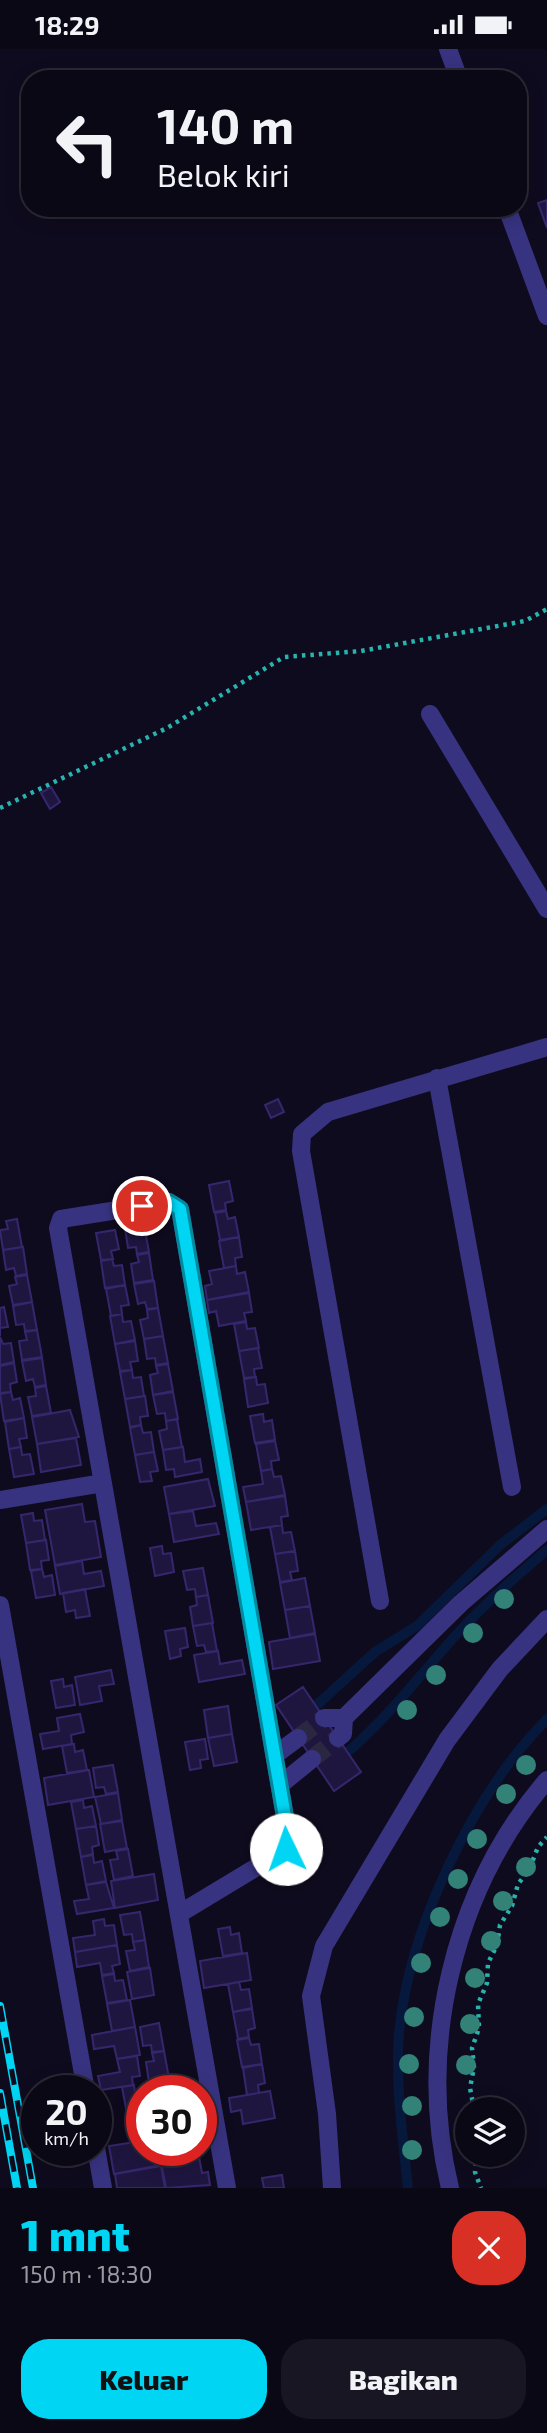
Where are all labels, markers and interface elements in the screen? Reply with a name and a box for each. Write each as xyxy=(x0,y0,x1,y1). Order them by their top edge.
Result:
text: 18:29 xyxy=(35,9,100,40)
text: 140 m xyxy=(157,95,294,154)
icon: left xyxy=(42,98,133,189)
text: Belok kiri xyxy=(157,155,290,193)
pin xyxy=(112,1176,172,1236)
icon: arrive xyxy=(123,1187,161,1225)
position arrow xyxy=(249,1812,323,1886)
speed limit sign: 30 xyxy=(126,2075,217,2166)
text: 20 xyxy=(45,2090,88,2132)
map controls xyxy=(455,2097,525,2167)
button: layers xyxy=(455,2097,525,2167)
text: km/h xyxy=(44,2127,89,2149)
text: 1 mnt xyxy=(21,2209,130,2259)
button: close xyxy=(452,2211,526,2285)
text: 150 m · 18:30 xyxy=(21,2260,153,2288)
button: Keluar xyxy=(21,2339,267,2419)
button: Bagikan xyxy=(281,2339,526,2419)

